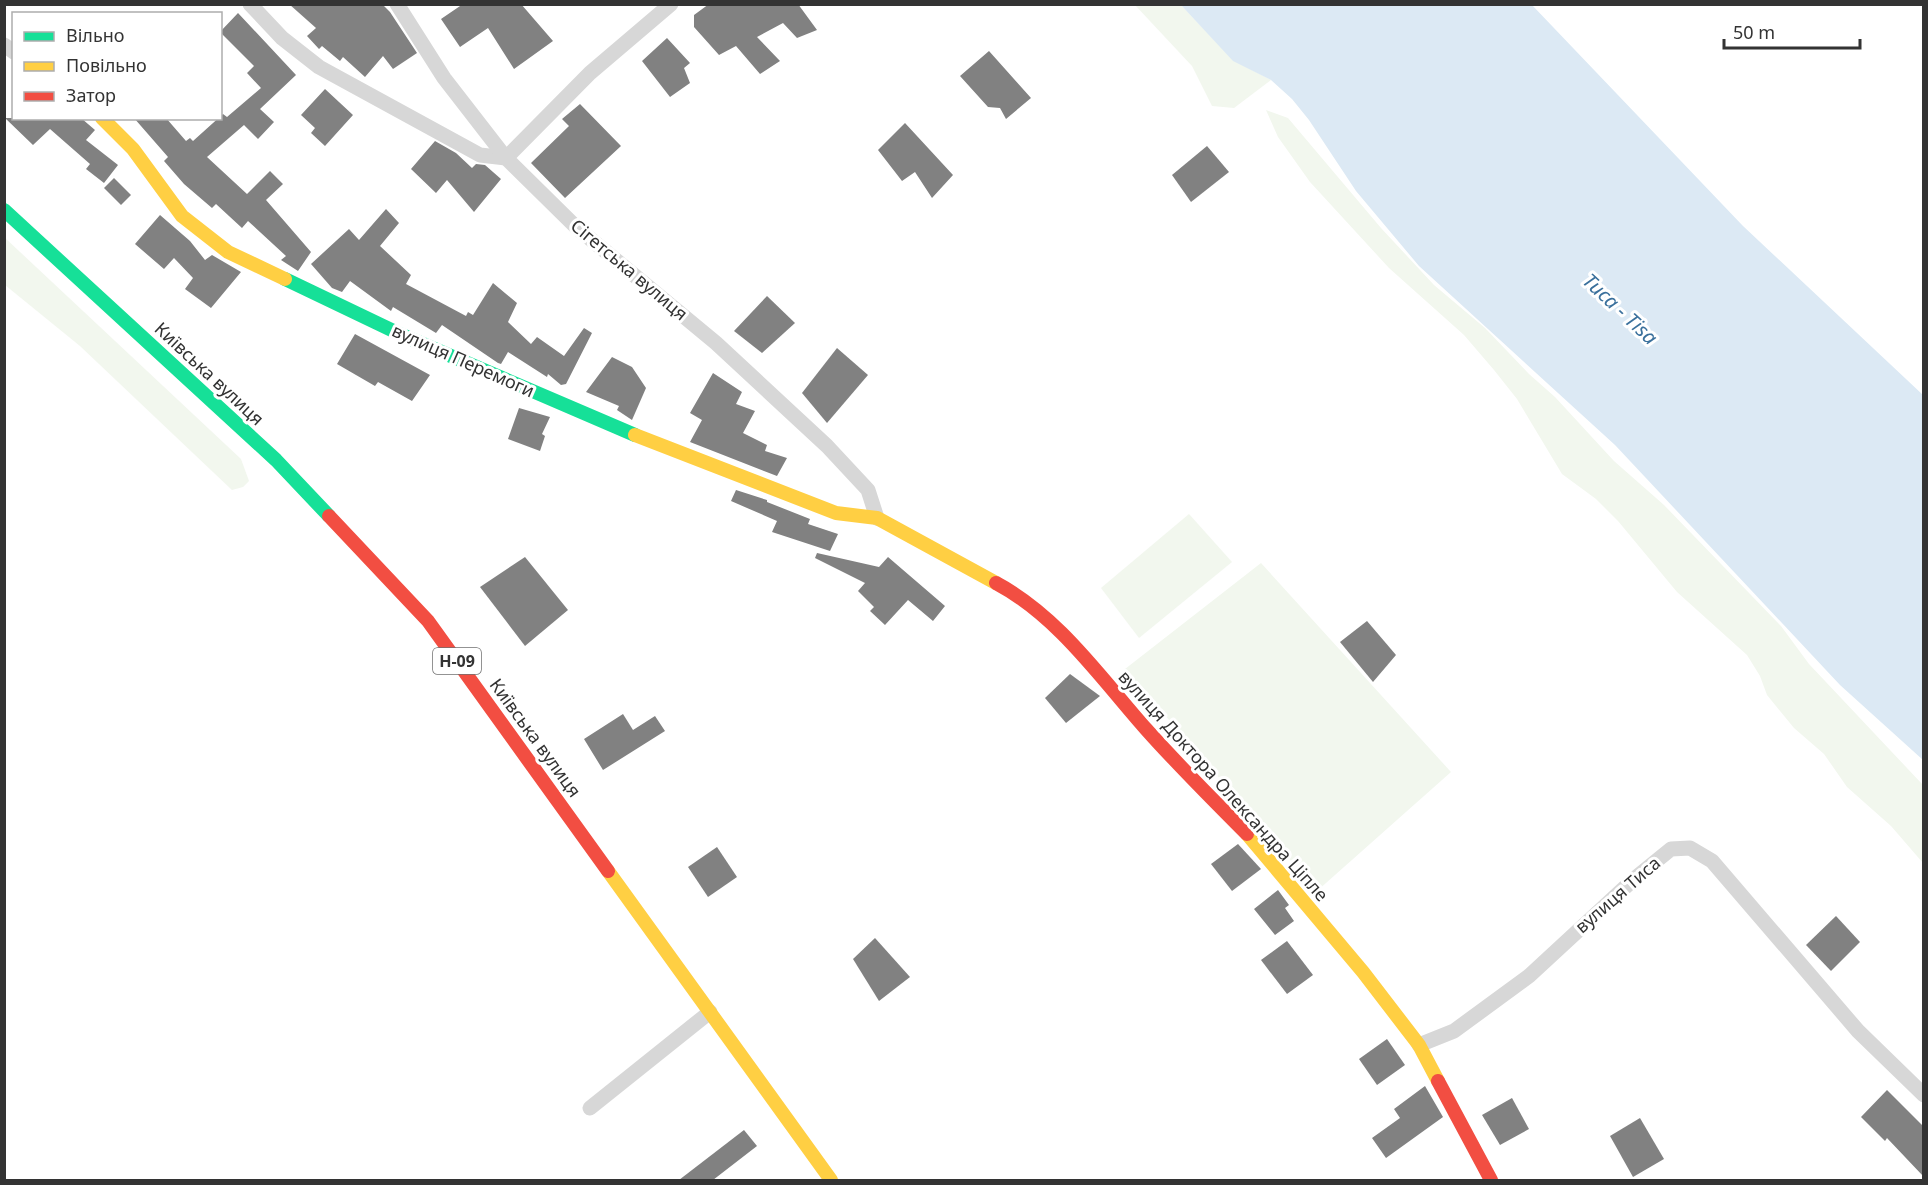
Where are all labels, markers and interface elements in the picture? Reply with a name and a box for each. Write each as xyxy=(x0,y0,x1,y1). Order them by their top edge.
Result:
legend xyxy=(12,12,222,120)
scale bar xyxy=(1724,12,1860,50)
text: 50 m xyxy=(1733,20,1775,44)
text: Вільно xyxy=(66,23,124,47)
text: Повільно xyxy=(66,53,147,77)
text: Затор xyxy=(66,83,116,107)
street label: Сігетська вулиця xyxy=(566,213,693,325)
water label: Тиса - Tisa xyxy=(1577,267,1664,350)
street label: Київська вулиця xyxy=(150,316,269,430)
street label: вулиця Перемоги xyxy=(388,318,538,402)
road number: Н-09 xyxy=(433,648,481,674)
street label: вулиця Доктора Олександра Ціпле xyxy=(1113,665,1334,906)
street label: Київська вулиця xyxy=(485,673,587,802)
street label: вулиця Тиса xyxy=(1570,851,1665,938)

